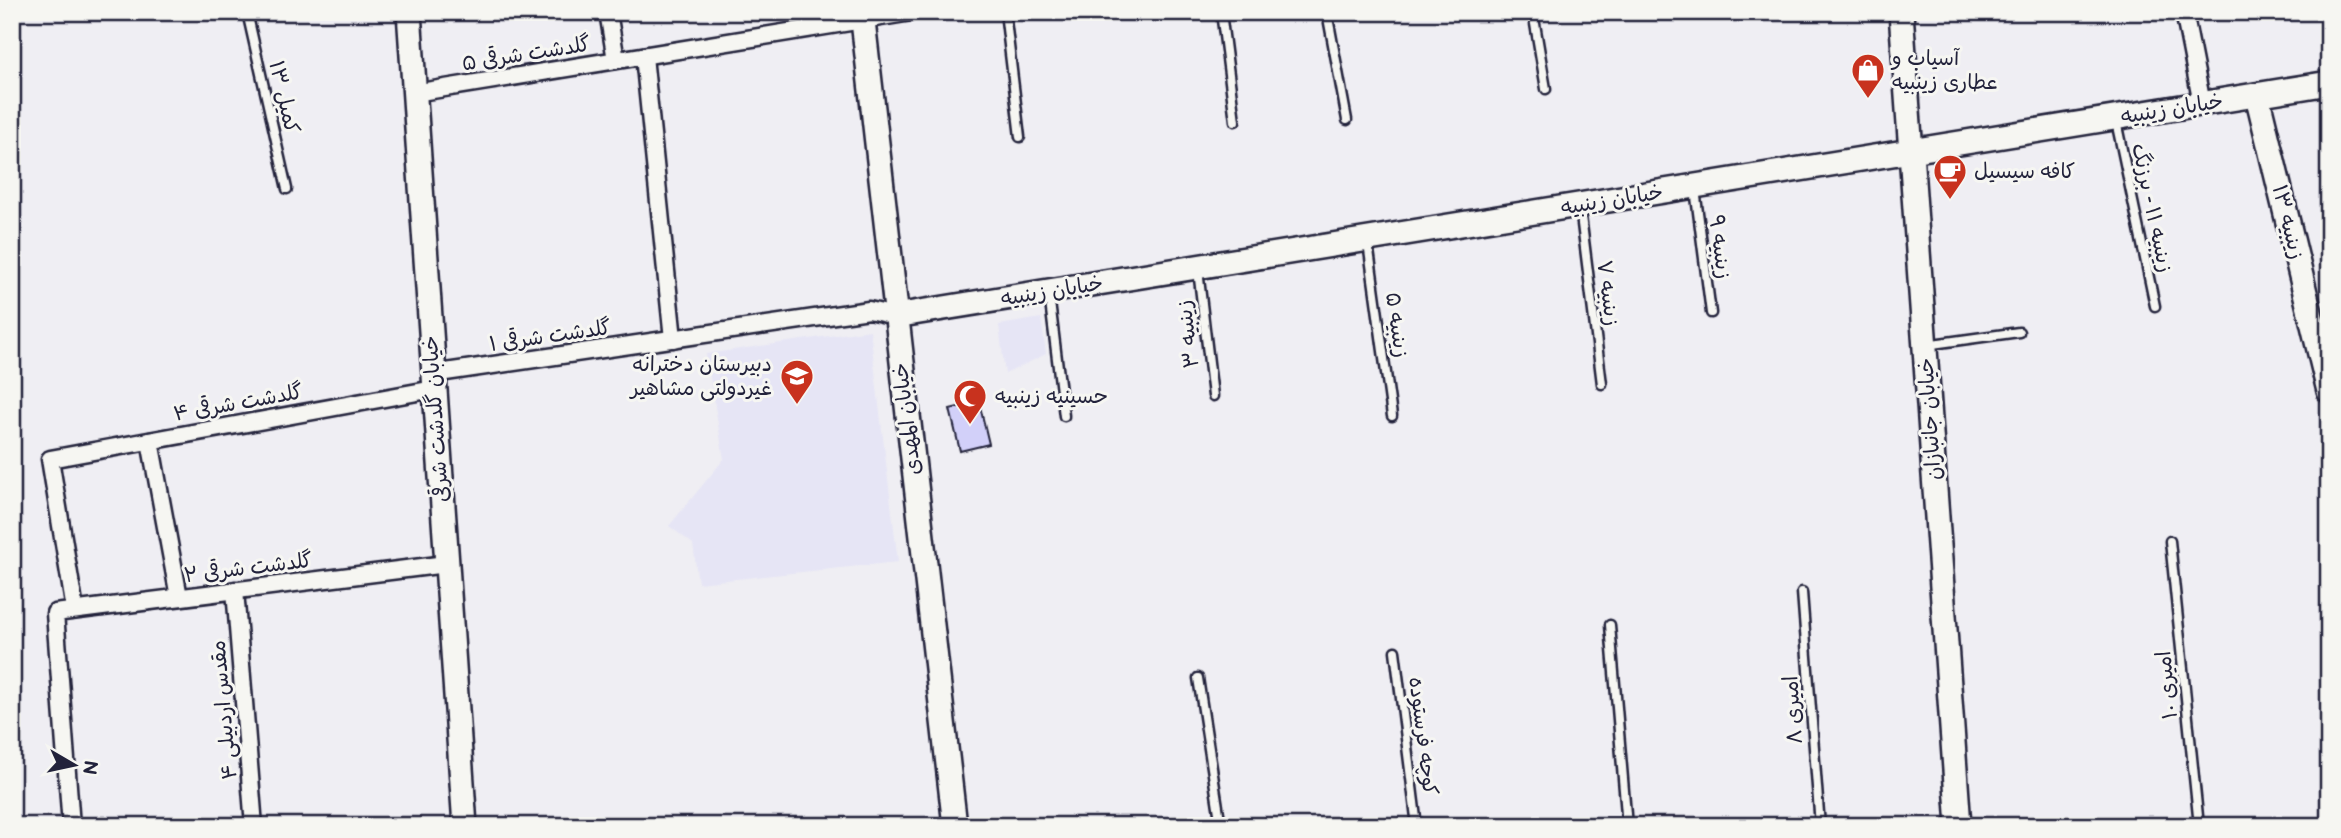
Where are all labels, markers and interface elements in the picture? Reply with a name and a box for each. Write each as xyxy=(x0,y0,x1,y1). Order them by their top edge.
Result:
street label: گلدشت شرقی ۵ xyxy=(460,31,592,76)
place label: آسیاب و عطاری زینبیه xyxy=(1890,46,1998,95)
shop icon: آسیاب و عطاری زینبیه xyxy=(1849,51,1887,100)
street label: کمیل ۱۳ xyxy=(263,58,305,136)
street label: خیابان زینبیه xyxy=(2119,89,2225,129)
street label: زینبیه ۱۱ - برزنگ xyxy=(2126,141,2178,275)
cafe icon: کافه سیسیل xyxy=(1931,152,1969,201)
place label: کافه سیسیل xyxy=(1974,159,2075,184)
street label: خیابان زینبیه xyxy=(1559,180,1665,220)
street label: زینبیه ۱۳ xyxy=(2267,182,2309,262)
street label: زینبیه ۹ xyxy=(1704,213,1736,281)
street label: زینبیه ۷ xyxy=(1592,259,1624,327)
street label: خیابان زینبیه xyxy=(999,271,1105,311)
street label: زینبیه ۵ xyxy=(1380,291,1414,359)
street label: زینبیه ۳ xyxy=(1171,298,1205,370)
street label: گلدشت شرقی ۱ xyxy=(487,314,612,357)
street label: خیابان گلدشت شرقی xyxy=(417,335,454,503)
place label: دبیرستان دخترانه غیردولتی مشاهیر xyxy=(629,352,772,402)
school or university icon: دبیرستان دخترانه غیردولتی مشاهیر xyxy=(778,357,816,406)
street label: خیابان جانبازان xyxy=(1913,357,1947,481)
street label: خیابان المهدی xyxy=(888,361,926,477)
mosque icon: حسینیه زینبیه xyxy=(951,377,989,426)
street label: گلدشت شرقی ۴ xyxy=(171,378,305,427)
place label: حسینیه زینبیه xyxy=(995,384,1108,409)
street label: گلدشت شرقی ۲ xyxy=(182,547,314,588)
street label: مقدس اردبیلی ۴ xyxy=(205,639,244,781)
street label: امیری ۱۰ xyxy=(2151,650,2183,720)
street label: کوچه فرستوده xyxy=(1403,675,1443,797)
street label: امیری ۸ xyxy=(1778,675,1808,745)
north arrow xyxy=(38,730,108,800)
text: N xyxy=(77,759,102,776)

